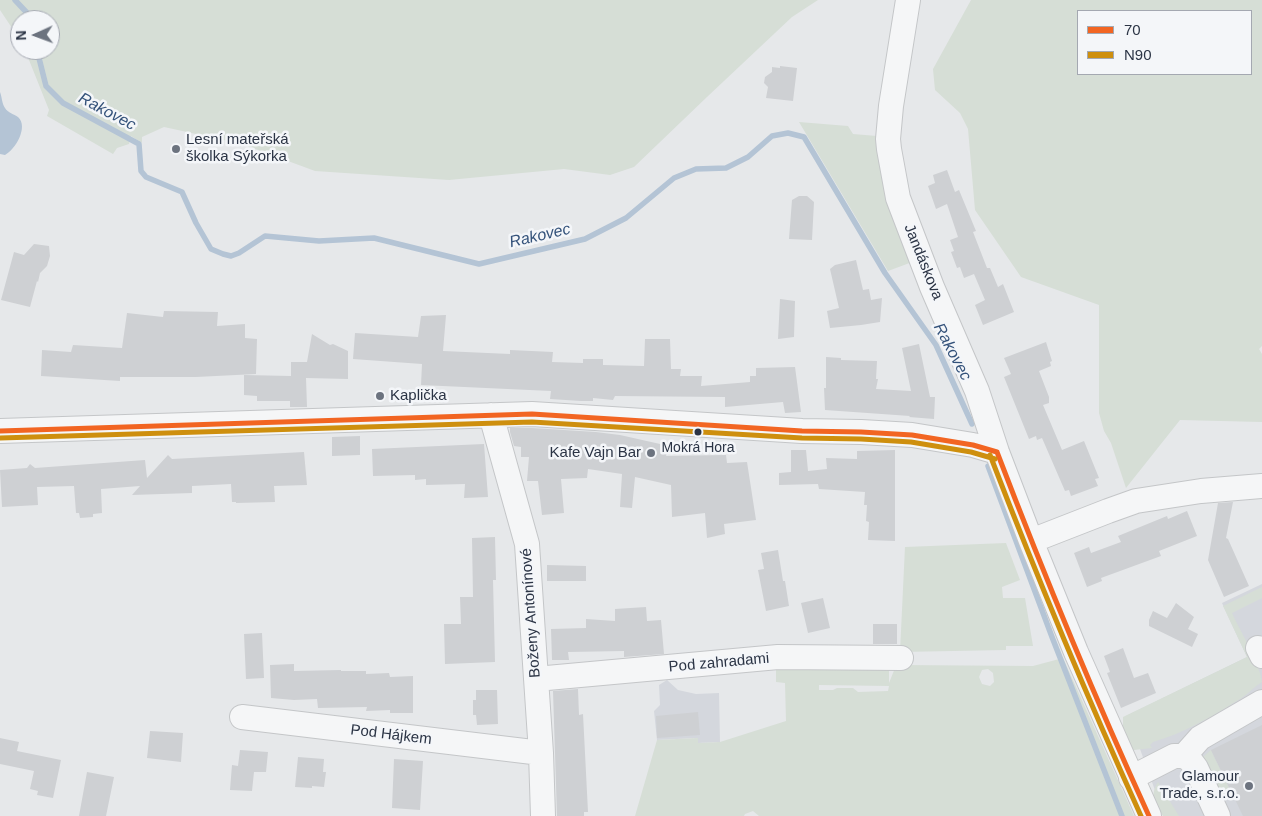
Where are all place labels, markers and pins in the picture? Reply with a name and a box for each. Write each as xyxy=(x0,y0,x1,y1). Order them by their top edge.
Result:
place label: Lesní mateřská školka Sýkorka xyxy=(186,131,289,166)
marker: Lesní mateřská školka Sýkorka xyxy=(170,143,182,155)
place label: Kaplička xyxy=(390,387,447,405)
marker: Kaplička xyxy=(374,390,386,402)
marker: Mokrá Hora xyxy=(693,427,703,437)
place label: Mokrá Hora xyxy=(661,440,735,456)
place label: Kafe Vajn Bar xyxy=(550,444,641,462)
marker: Kafe Vajn Bar xyxy=(645,447,657,459)
place label: Glamour Trade, s.r.o. xyxy=(1160,768,1239,803)
marker: Glamour Trade, s.r.o. xyxy=(1243,780,1255,792)

